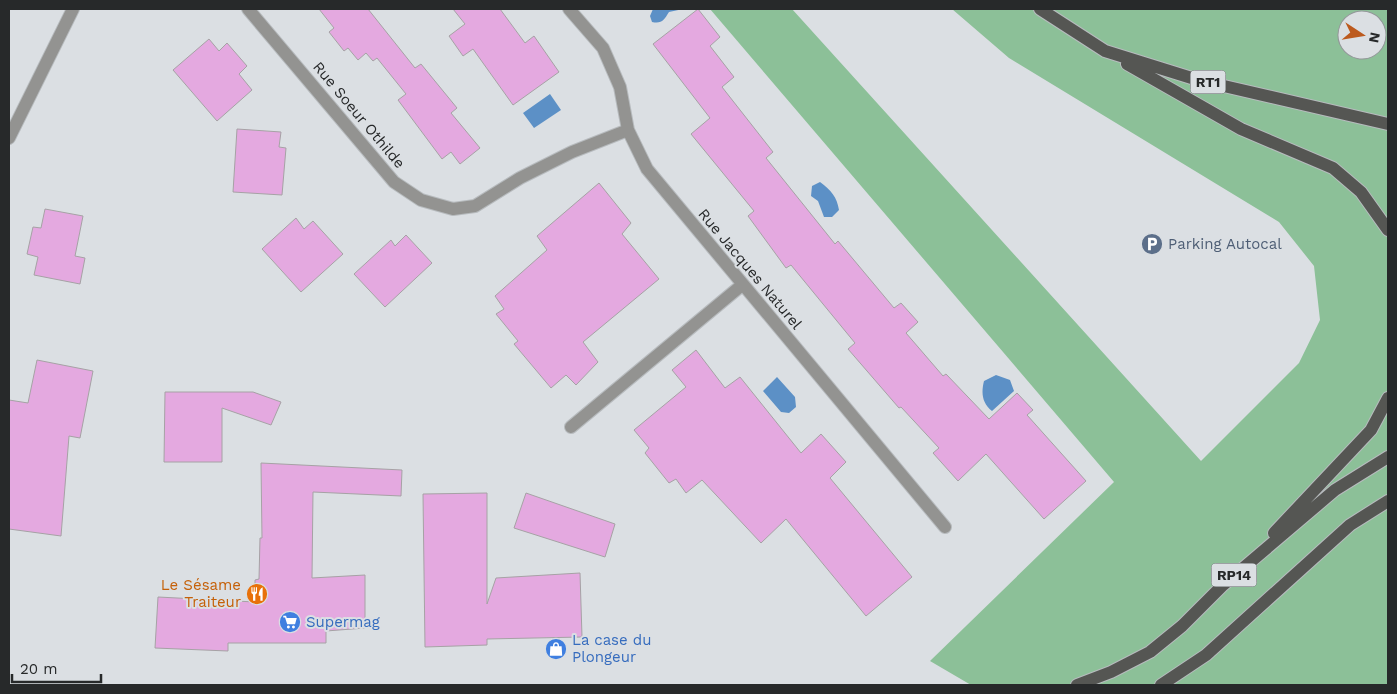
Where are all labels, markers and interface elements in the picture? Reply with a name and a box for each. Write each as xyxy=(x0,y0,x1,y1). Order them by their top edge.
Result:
north arrow xyxy=(1337,10,1387,60)
text: N xyxy=(1366,31,1384,44)
street label: Rue Soeur Othilde xyxy=(309,58,409,172)
road number: RT1 xyxy=(1190,70,1226,94)
street label: Rue Jacques Naturel xyxy=(694,205,806,333)
parking icon: Parking Autocal xyxy=(1140,232,1164,256)
place label: Parking Autocal xyxy=(1168,235,1282,253)
road number: RP14 xyxy=(1212,564,1256,586)
place label: Le Sésame Traiteur xyxy=(161,576,241,611)
restaurant icon: Le Sésame Traiteur xyxy=(245,582,269,606)
supermarket icon: Supermag xyxy=(278,610,302,634)
place label: Supermag xyxy=(306,613,380,631)
place label: La case du Plongeur xyxy=(572,631,651,666)
shop icon: La case du Plongeur xyxy=(544,637,568,661)
scale bar xyxy=(12,652,101,684)
text: 20 m xyxy=(20,660,58,678)

